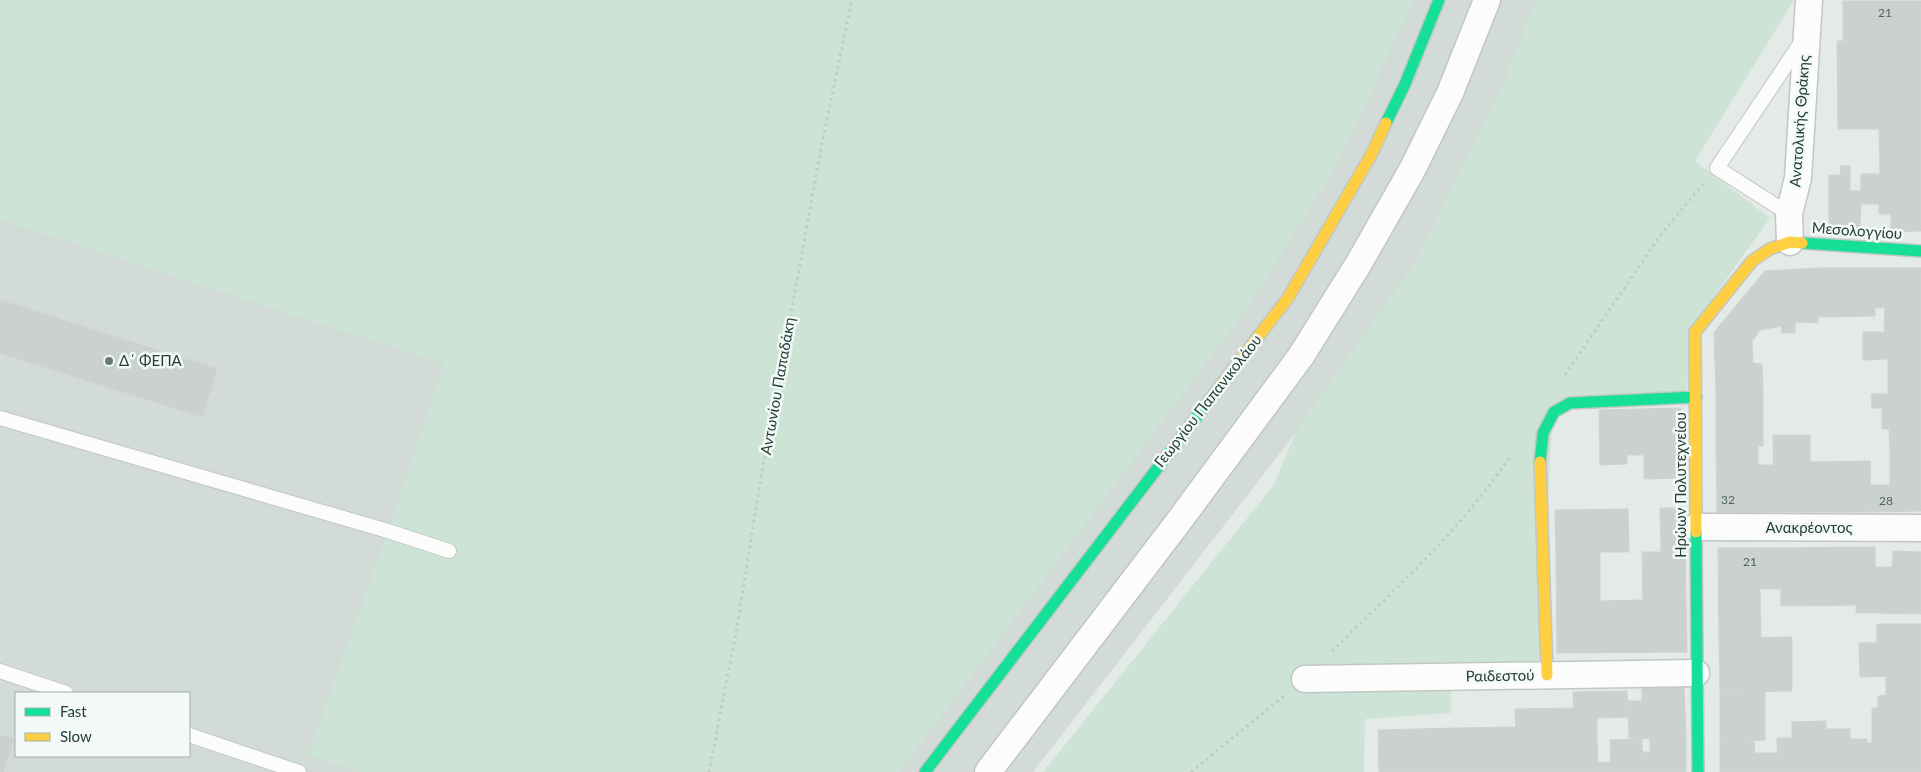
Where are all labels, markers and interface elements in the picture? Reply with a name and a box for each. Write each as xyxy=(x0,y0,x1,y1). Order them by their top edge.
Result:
house number: 21 xyxy=(1878,5,1892,20)
street label: Ανατολικής Θράκης xyxy=(1785,54,1813,188)
street label: Μεσολογγίου xyxy=(1811,218,1903,242)
street label: Αντωνίου Παπαδάκη xyxy=(756,316,798,456)
street label: Γεωργίου Παπανικολάου xyxy=(1150,330,1265,470)
place label: Δ΄ ΦΕΠΑ xyxy=(119,351,183,369)
marker: Δ΄ ΦΕΠΑ xyxy=(103,355,115,367)
street label: Ηρώων Πολυτεχνείου xyxy=(1671,412,1689,558)
house number: 32 xyxy=(1721,492,1735,507)
house number: 28 xyxy=(1879,493,1893,508)
street label: Ανακρέοντος xyxy=(1766,518,1852,536)
house number: 21 xyxy=(1743,554,1757,569)
street label: Ραιδεστού xyxy=(1465,665,1535,685)
legend xyxy=(15,692,190,757)
text: Fast xyxy=(60,702,87,720)
text: Slow xyxy=(60,727,92,745)

